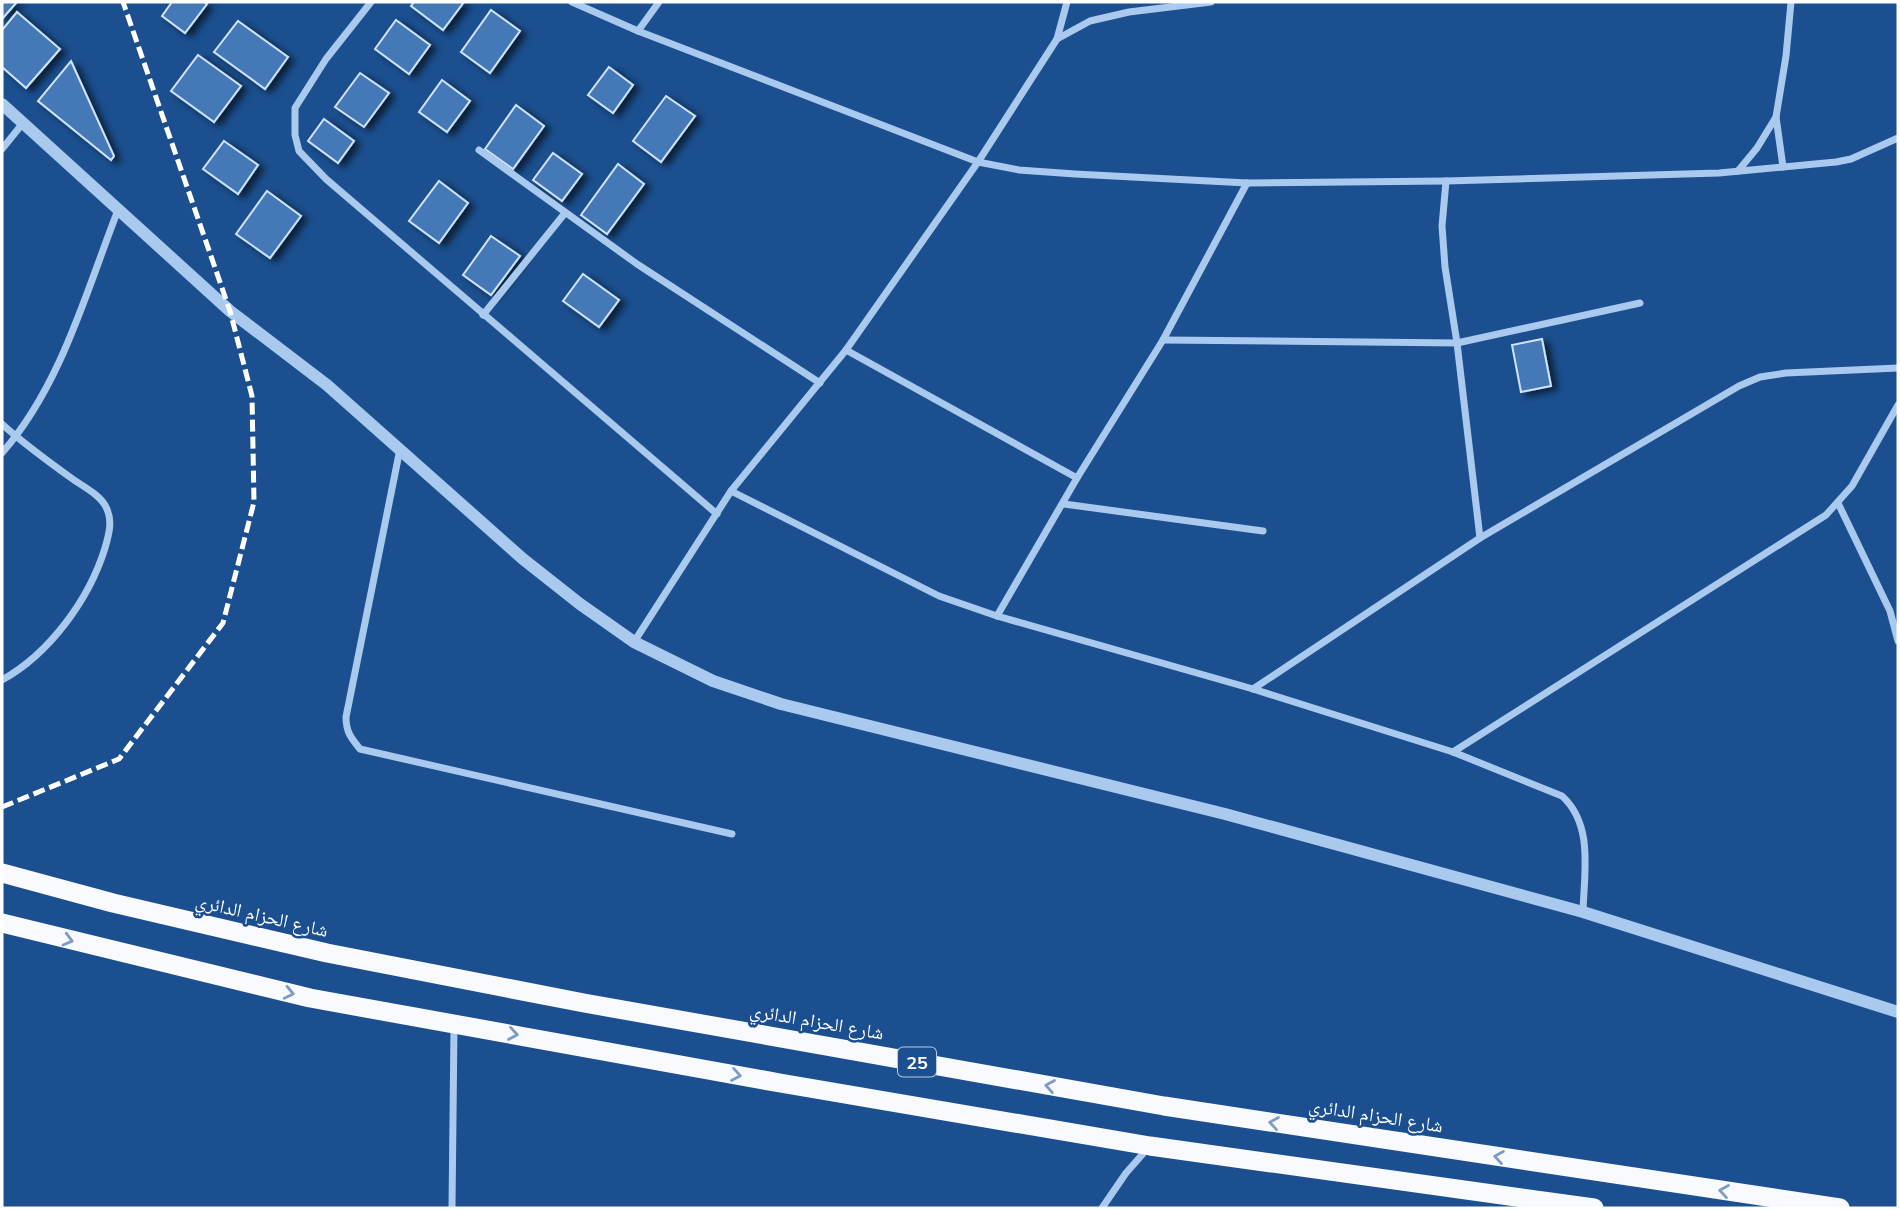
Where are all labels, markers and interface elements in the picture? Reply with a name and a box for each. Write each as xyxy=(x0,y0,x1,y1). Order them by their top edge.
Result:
street label: شارع الحزام الدائري xyxy=(192,888,331,946)
one-way arrow xyxy=(62,932,74,946)
one-way arrow xyxy=(283,985,295,999)
street label: شارع الحزام الدائري xyxy=(748,997,886,1048)
one-way arrow xyxy=(507,1026,519,1041)
road number: 25 xyxy=(898,1048,936,1077)
one-way arrow xyxy=(731,1067,742,1082)
one-way arrow xyxy=(1044,1079,1056,1094)
street label: شارع الحزام الدائري xyxy=(1307,1093,1445,1141)
one-way arrow xyxy=(1268,1116,1280,1131)
one-way arrow xyxy=(1493,1150,1505,1165)
one-way arrow xyxy=(1718,1184,1730,1199)

